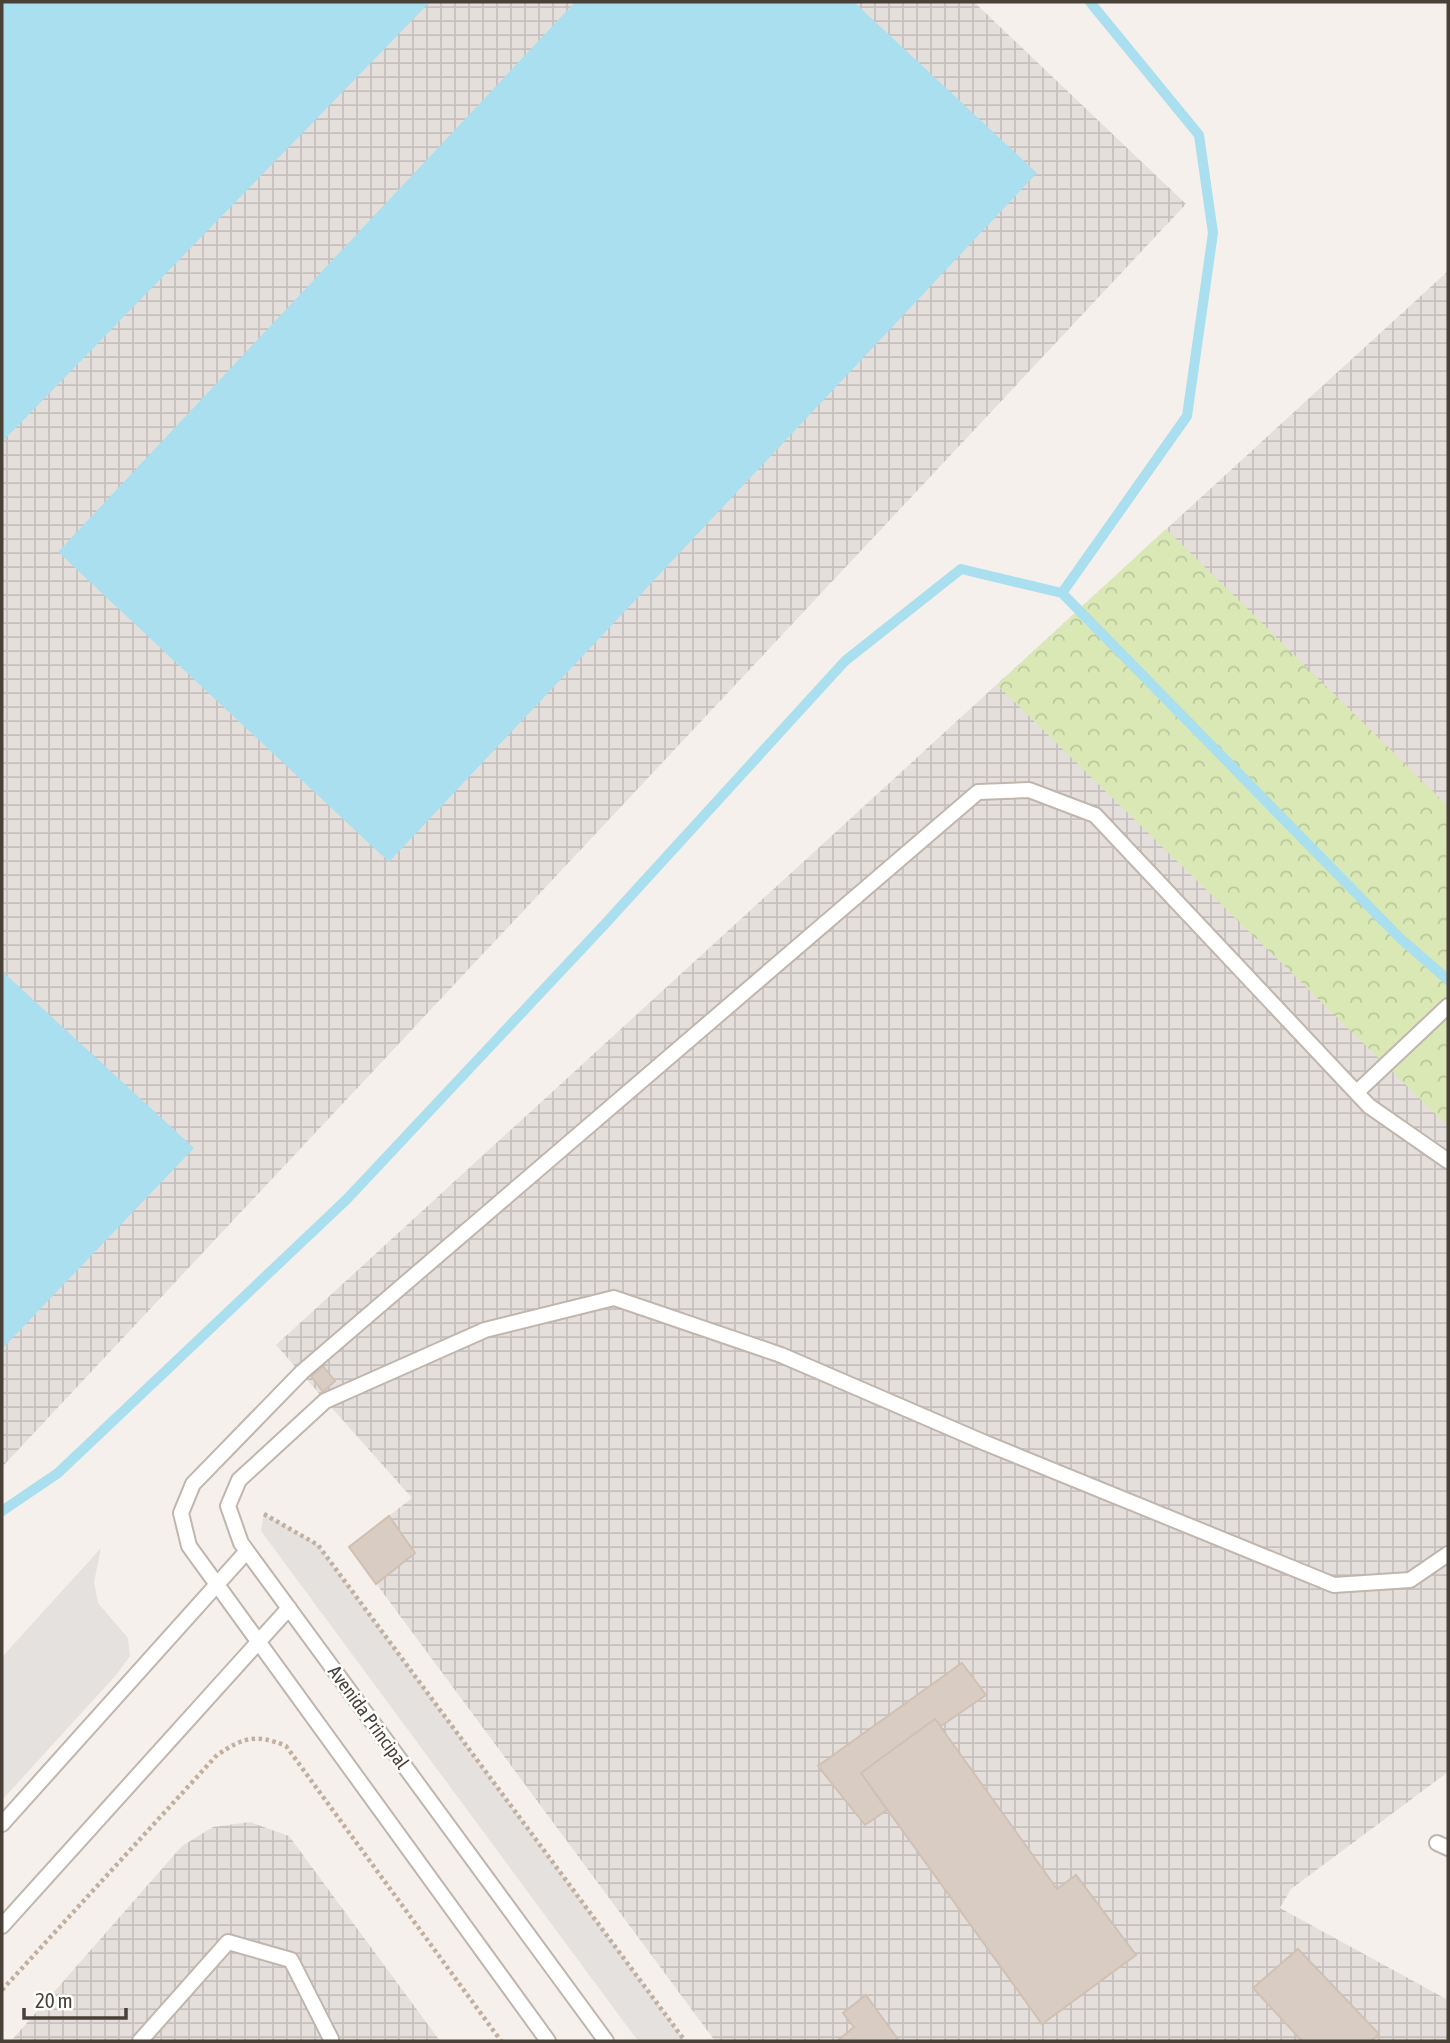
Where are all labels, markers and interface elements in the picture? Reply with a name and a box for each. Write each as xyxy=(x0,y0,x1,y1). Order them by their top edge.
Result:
street label: Avenida Principal xyxy=(324,1661,414,1773)
scale bar xyxy=(24,1976,126,2020)
text: 20 m xyxy=(35,1988,73,2012)

